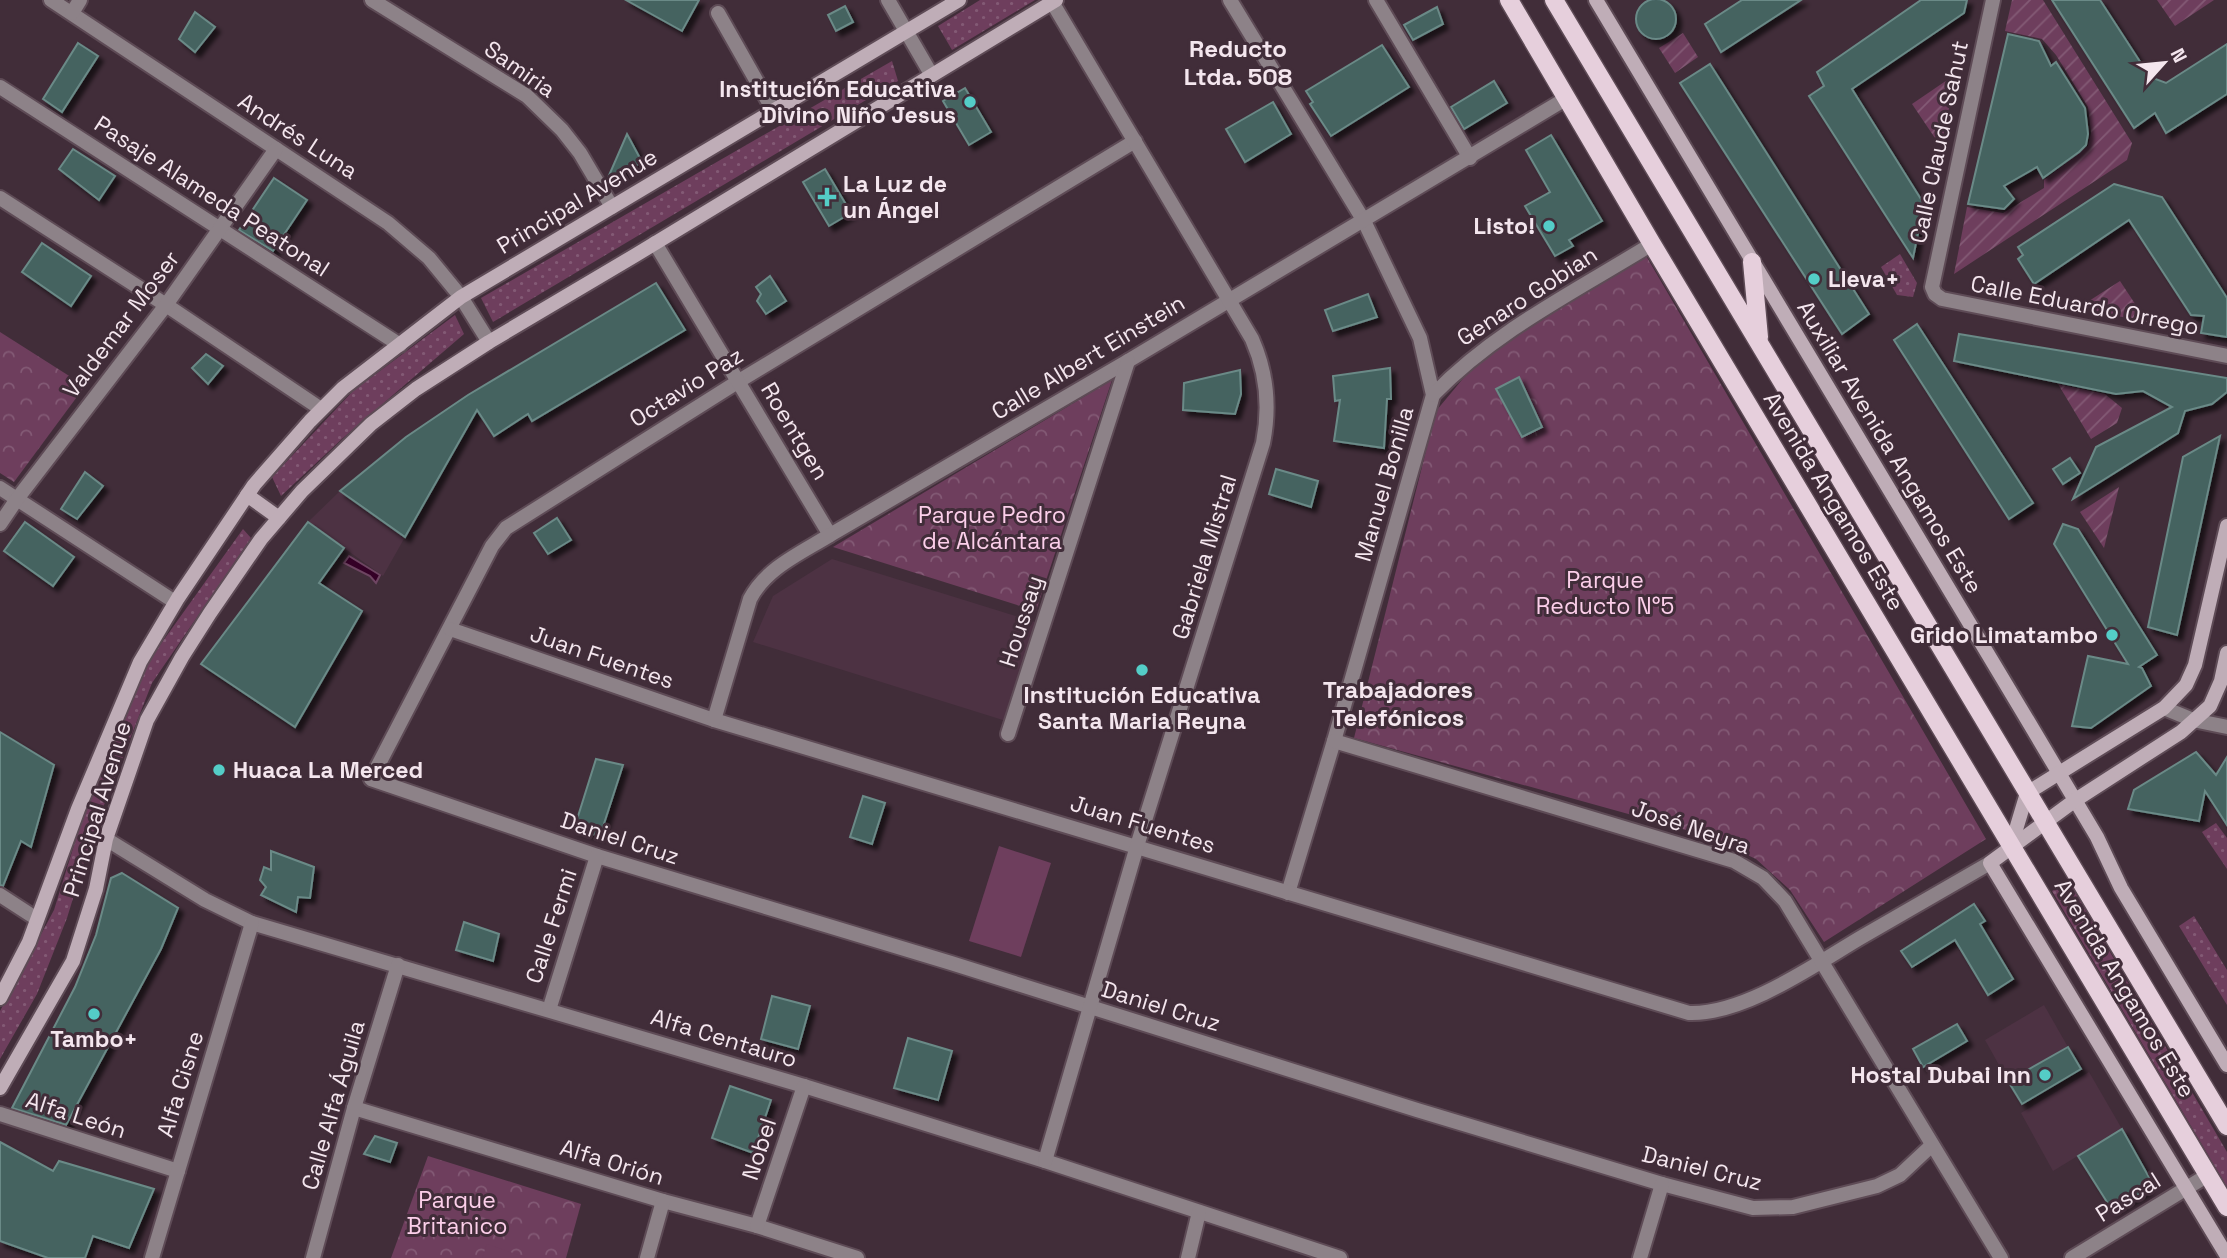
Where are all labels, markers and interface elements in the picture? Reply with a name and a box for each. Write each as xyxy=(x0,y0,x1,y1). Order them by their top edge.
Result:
north arrow xyxy=(2129,28,2199,98)
district label: Reducto Ltda. 508 xyxy=(1184,33,1292,92)
street label: Samiria xyxy=(479,34,561,104)
street label: Calle Claude Sahut xyxy=(1903,38,1975,246)
text: N xyxy=(2165,44,2193,67)
place label: Institución Educativa Divino Niño Jesus xyxy=(719,74,956,130)
street label: Andrés Luna xyxy=(232,86,364,186)
marker: Institución Educativa Divino Niño Jesus xyxy=(962,94,978,110)
street label: Pasaje Alameda Peatonal xyxy=(89,109,335,283)
street label: Principal Avenue xyxy=(491,141,663,261)
place label: La Luz de un Ángel xyxy=(843,169,947,225)
marker: La Luz de un Ángel xyxy=(817,187,837,207)
place label: Listo! xyxy=(1474,211,1535,241)
marker: Listo! xyxy=(1541,218,1557,234)
street label: Genaro Gobian xyxy=(1451,239,1603,353)
street label: Valdemar Moser xyxy=(56,244,186,404)
place label: Lleva+ xyxy=(1828,264,1899,294)
street label: Calle Eduardo Orrego xyxy=(1968,268,2202,342)
marker: Lleva+ xyxy=(1806,271,1822,287)
street label: Calle Albert Einstein xyxy=(986,287,1190,427)
street label: Auxiliar Avenida Angamos Este xyxy=(1791,295,1989,599)
street label: Octavio Paz xyxy=(623,340,749,434)
street label: Roentgen xyxy=(754,377,836,485)
street label: Avenida Angamos Este xyxy=(1758,387,1910,615)
street label: Manuel Bonilla xyxy=(1348,403,1420,565)
street label: Gabriela Mistral xyxy=(1165,471,1243,643)
park label: Parque Pedro de Alcántara xyxy=(918,500,1066,556)
park label: Parque Reducto N°5 xyxy=(1536,565,1674,621)
street label: Houssay xyxy=(992,571,1050,671)
street label: Juan Fuentes xyxy=(526,618,678,696)
place label: Grido Limatambo xyxy=(1910,620,2098,650)
marker: Grido Limatambo xyxy=(2104,627,2120,643)
marker: Institución Educativa Santa Maria Reyna xyxy=(1134,662,1150,678)
district label: Trabajadores Telefónicos xyxy=(1323,674,1473,733)
place label: Institución Educativa Santa Maria Reyna xyxy=(1024,680,1260,736)
street label: Principal Avenue xyxy=(56,718,138,900)
place label: Huaca La Merced xyxy=(233,755,423,785)
marker: Huaca La Merced xyxy=(211,762,227,778)
street label: Juan Fuentes xyxy=(1067,788,1219,860)
street label: José Neyra xyxy=(1628,793,1754,861)
street label: Daniel Cruz xyxy=(557,805,683,871)
street label: Calle Fermi xyxy=(518,865,584,987)
street label: Avenida Angamos Este xyxy=(2048,873,2202,1103)
street label: Daniel Cruz xyxy=(1098,974,1224,1038)
street label: Alfa Centauro xyxy=(647,1002,801,1074)
marker: Tambo+ xyxy=(86,1006,102,1022)
street label: Calle Alfa Águila xyxy=(294,1017,372,1193)
place label: Tambo+ xyxy=(50,1024,138,1054)
street label: Alfa Cisne xyxy=(150,1027,210,1141)
place label: Hostal Dubai Inn xyxy=(1850,1060,2031,1090)
marker: Hostal Dubai Inn xyxy=(2037,1067,2053,1083)
street label: Alfa León xyxy=(22,1085,130,1145)
street label: Nobel xyxy=(735,1114,783,1184)
street label: Alfa Orión xyxy=(556,1132,668,1192)
street label: Daniel Cruz xyxy=(1639,1139,1765,1197)
street label: Pascal xyxy=(2090,1165,2166,1229)
park label: Parque Britanico xyxy=(407,1185,507,1241)

